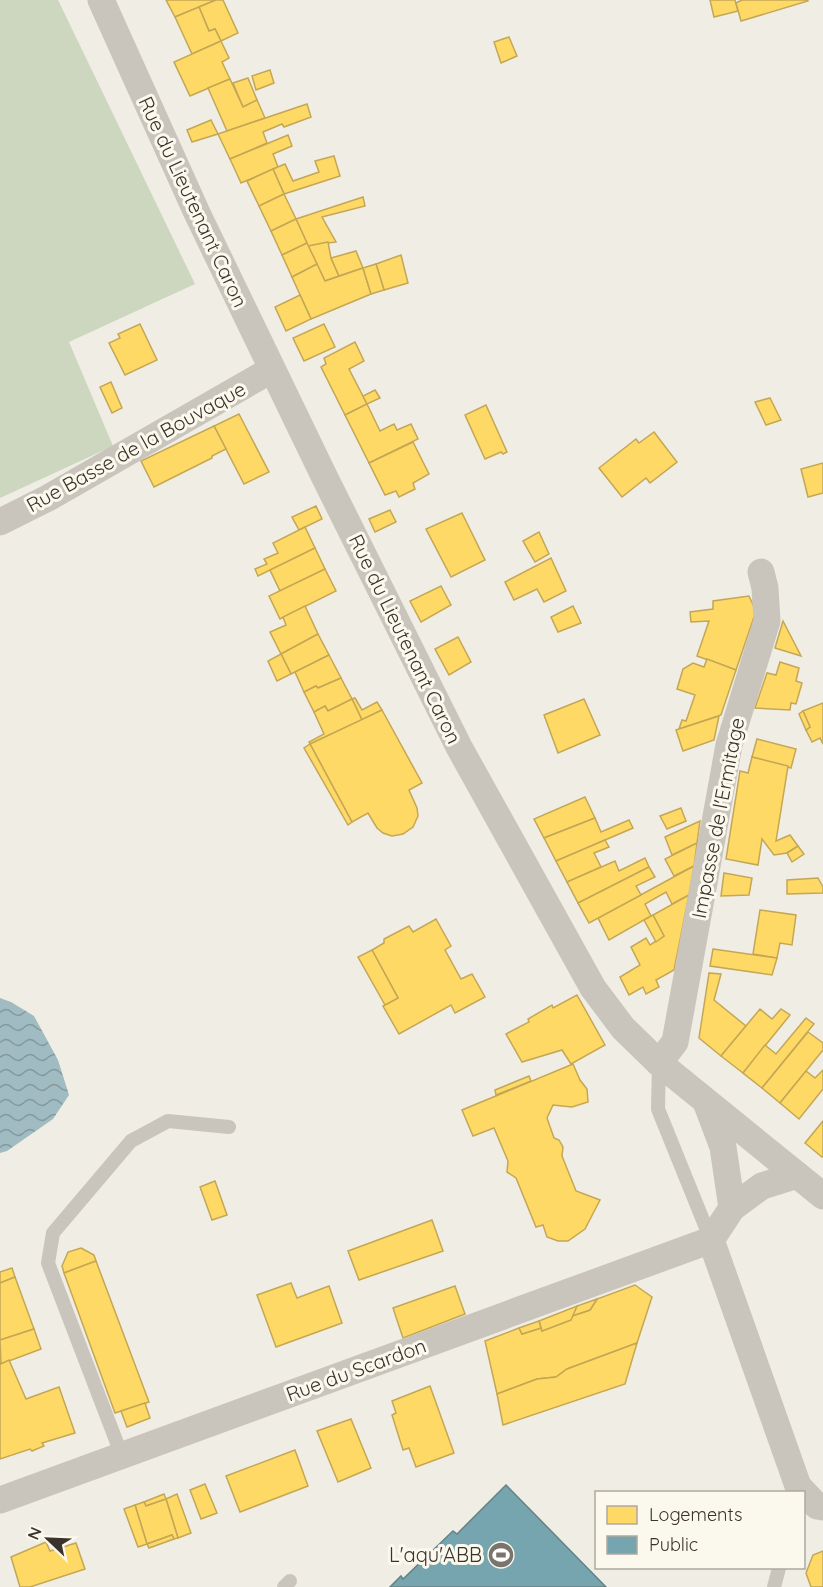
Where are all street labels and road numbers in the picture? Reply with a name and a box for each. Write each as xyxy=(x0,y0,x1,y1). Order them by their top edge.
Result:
street label: Rue du Lieutenant Caron xyxy=(134,92,253,311)
street label: Rue Basse de la Bouvaque xyxy=(22,376,250,517)
street label: Rue du Lieutenant Caron xyxy=(344,530,467,748)
street label: Impasse de l'Ermitage xyxy=(686,715,749,921)
street label: Rue du Scardon xyxy=(282,1333,429,1406)

